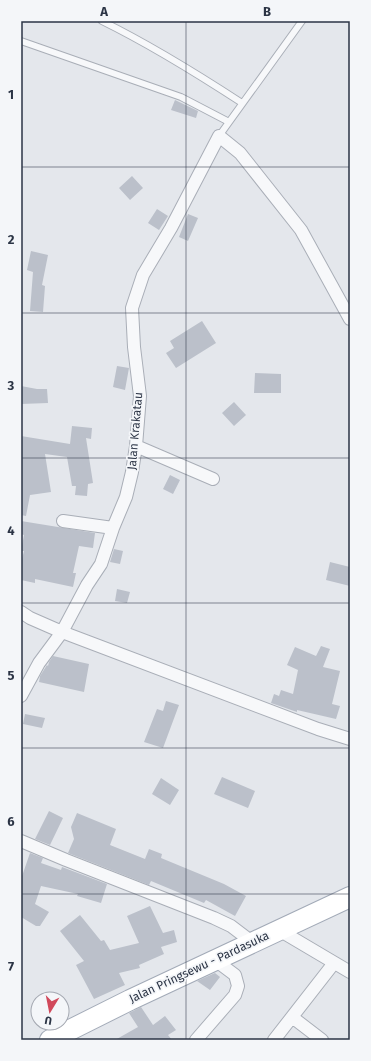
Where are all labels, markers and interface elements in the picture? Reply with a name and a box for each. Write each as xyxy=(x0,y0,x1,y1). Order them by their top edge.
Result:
text: A xyxy=(99,4,108,19)
text: B xyxy=(263,4,271,19)
text: 1 xyxy=(8,87,14,102)
text: 2 xyxy=(8,232,15,247)
text: 3 xyxy=(7,378,15,393)
street label: Jalan Krakatau xyxy=(125,391,145,471)
text: 4 xyxy=(7,523,15,538)
text: 5 xyxy=(8,668,15,683)
text: 6 xyxy=(7,814,15,829)
street label: Jalan Pringsewu - Pardasuka xyxy=(127,928,271,1006)
text: 7 xyxy=(8,959,14,974)
north arrow xyxy=(30,991,70,1031)
text: U xyxy=(44,1013,53,1027)

